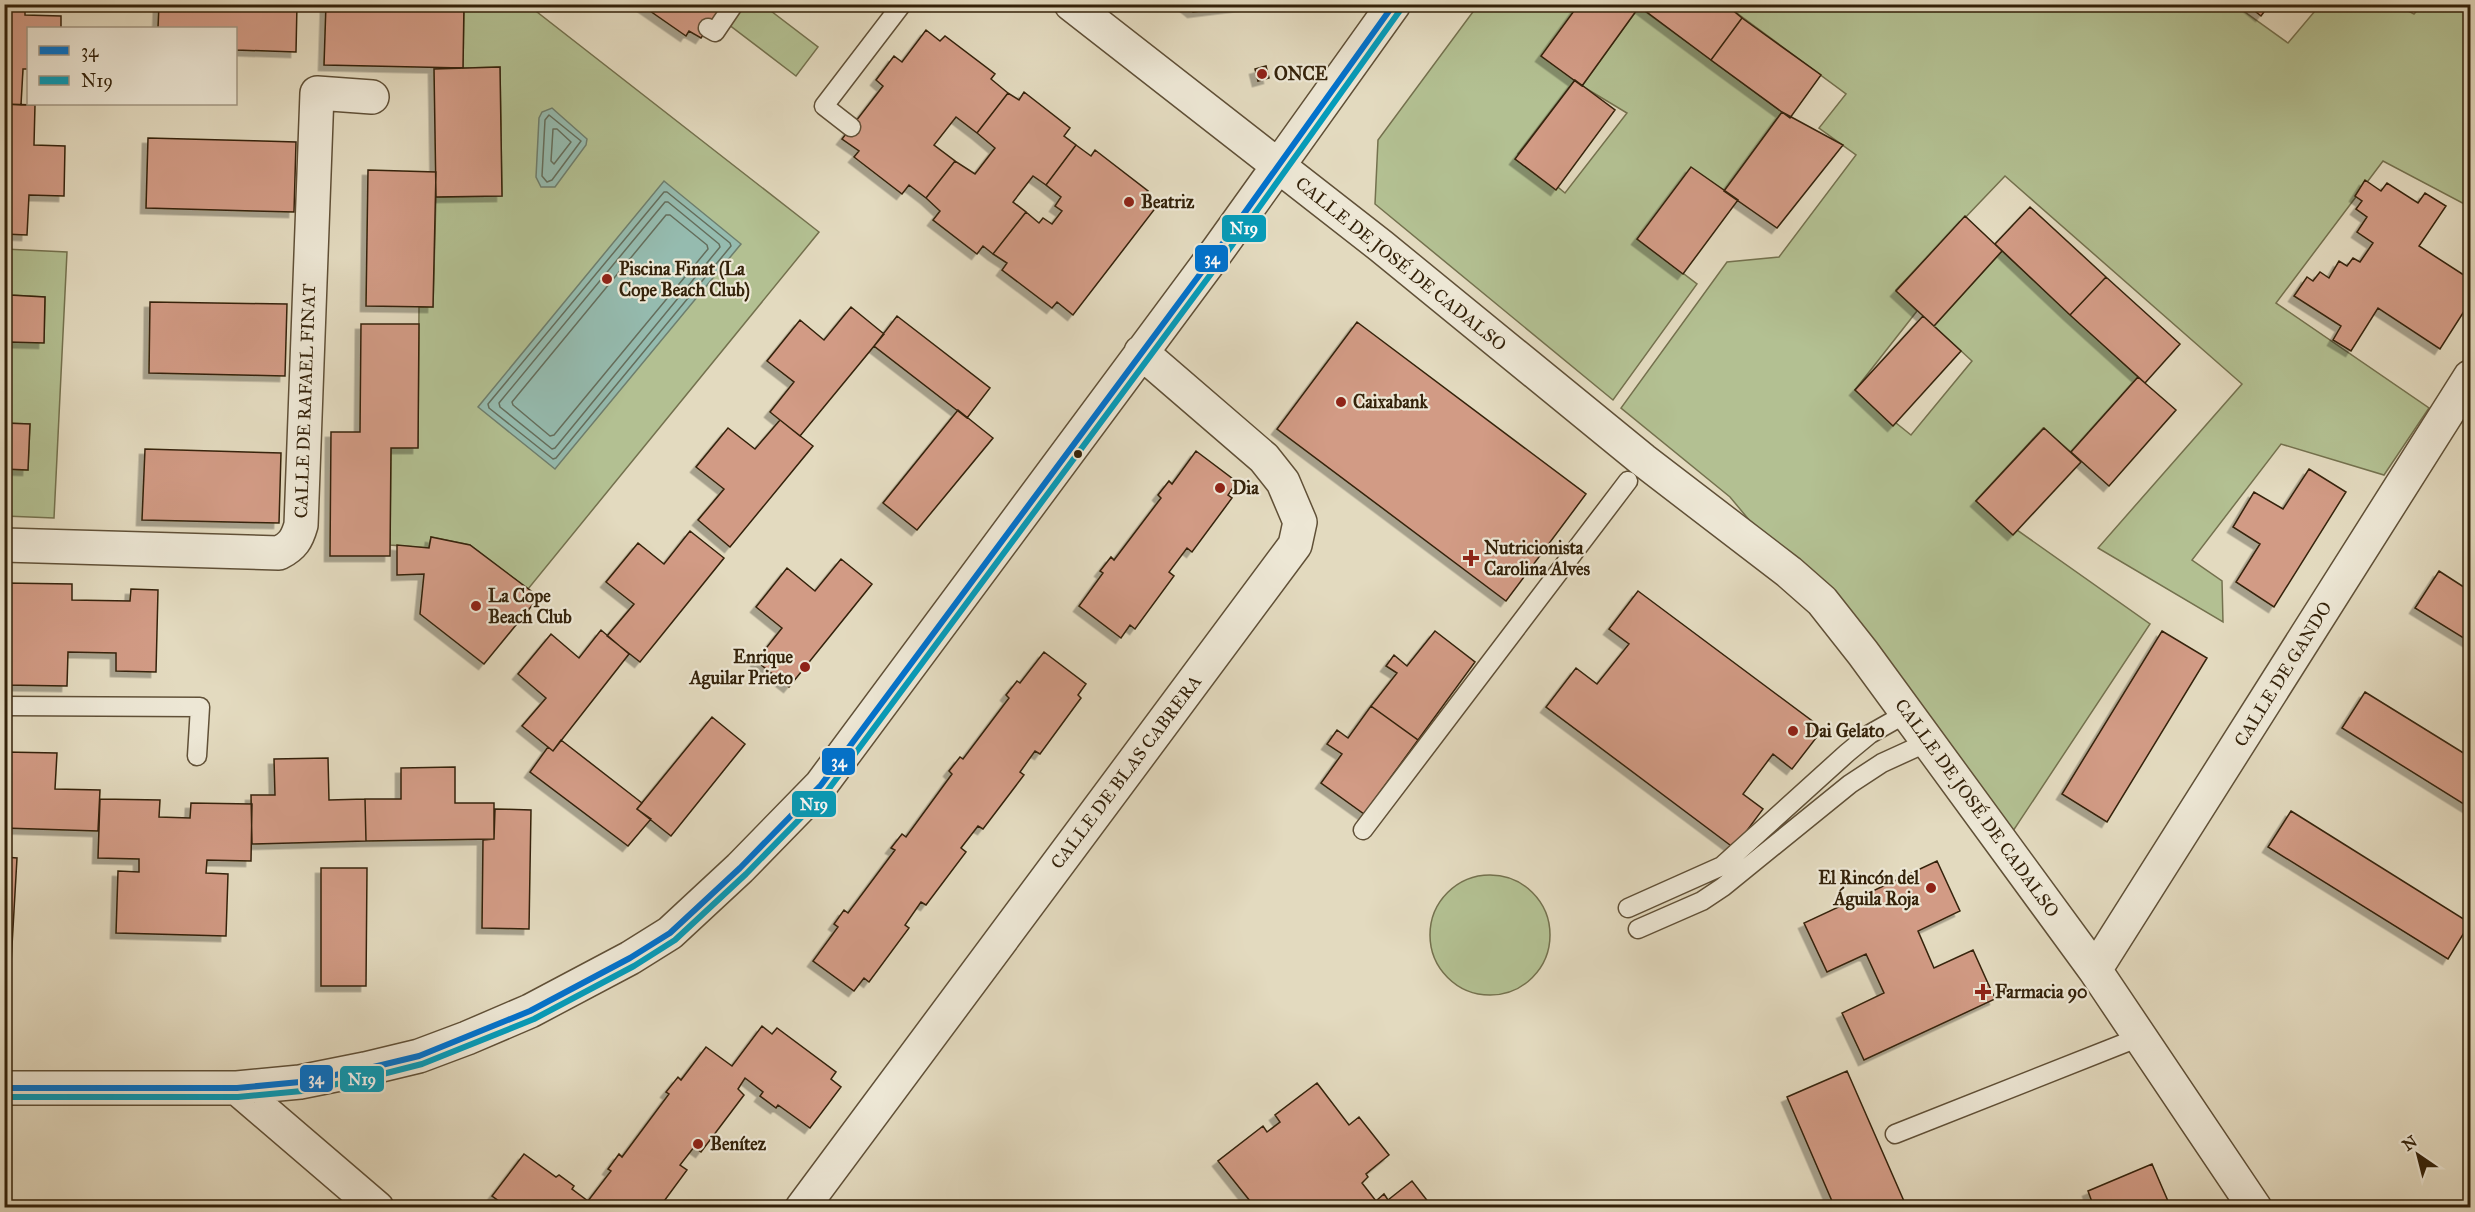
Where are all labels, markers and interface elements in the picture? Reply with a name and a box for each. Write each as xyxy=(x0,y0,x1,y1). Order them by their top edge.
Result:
legend xyxy=(27,27,237,105)
text: 34 xyxy=(81,40,99,62)
place label: ONCE xyxy=(1274,63,1328,85)
marker: ONCE xyxy=(1255,67,1269,81)
text: N19 xyxy=(81,70,113,92)
street label: CALLE DE JOSÉ DE CADALSO xyxy=(1291,171,1512,357)
place label: Beatriz xyxy=(1141,191,1195,213)
marker: Beatriz xyxy=(1122,195,1136,209)
line badge: N19 xyxy=(1221,214,1267,243)
text: N19 xyxy=(1230,219,1258,239)
line badge: 34 xyxy=(1194,244,1229,273)
text: 34 xyxy=(1204,249,1221,269)
place label: Piscina Finat (La Cope Beach Club) xyxy=(619,258,750,302)
marker: Piscina Finat (La Cope Beach Club) xyxy=(600,272,614,286)
street label: CALLE DE RAFAEL FINAT xyxy=(290,283,320,519)
place label: Caixabank xyxy=(1353,391,1429,413)
marker: Caixabank xyxy=(1334,395,1348,409)
unlabelled marker xyxy=(1072,448,1084,460)
place label: Dia xyxy=(1232,477,1259,499)
marker: Dia xyxy=(1213,481,1227,495)
place label: Nutricionista Carolina Alves xyxy=(1484,537,1590,580)
marker: Nutricionista Carolina Alves xyxy=(1462,549,1480,567)
place label: La Cope Beach Club xyxy=(488,585,572,628)
street label: CALLE DE GANDO xyxy=(2229,597,2337,751)
marker: La Cope Beach Club xyxy=(469,599,483,613)
place label: Enrique Aguilar Prieto xyxy=(689,646,793,690)
marker: Enrique Aguilar Prieto xyxy=(798,660,812,674)
street label: CALLE DE BLAS CABRERA xyxy=(1046,671,1206,873)
street label: CALLE DE JOSÉ DE CADALSO xyxy=(1889,693,2065,922)
place label: Dai Gelato xyxy=(1805,720,1884,742)
marker: Dai Gelato xyxy=(1786,724,1800,738)
line badge: 34 xyxy=(821,747,856,776)
text: 34 xyxy=(831,752,848,772)
line badge: N19 xyxy=(791,790,837,818)
text: N19 xyxy=(800,795,828,815)
place label: El Rincón del Águila Roja xyxy=(1818,867,1920,911)
marker: El Rincón del Águila Roja xyxy=(1924,881,1938,895)
place label: Farmacia 90 xyxy=(1995,981,2088,1004)
marker: Farmacia 90 xyxy=(1976,985,1990,999)
line badge: 34 xyxy=(299,1064,334,1093)
line badge: N19 xyxy=(339,1065,385,1093)
text: 34 xyxy=(308,1069,325,1089)
text: N19 xyxy=(348,1070,376,1090)
north arrow xyxy=(2388,1125,2448,1185)
text: N xyxy=(2399,1131,2421,1155)
place label: Benítez xyxy=(710,1133,767,1155)
marker: Benítez xyxy=(691,1137,705,1151)

